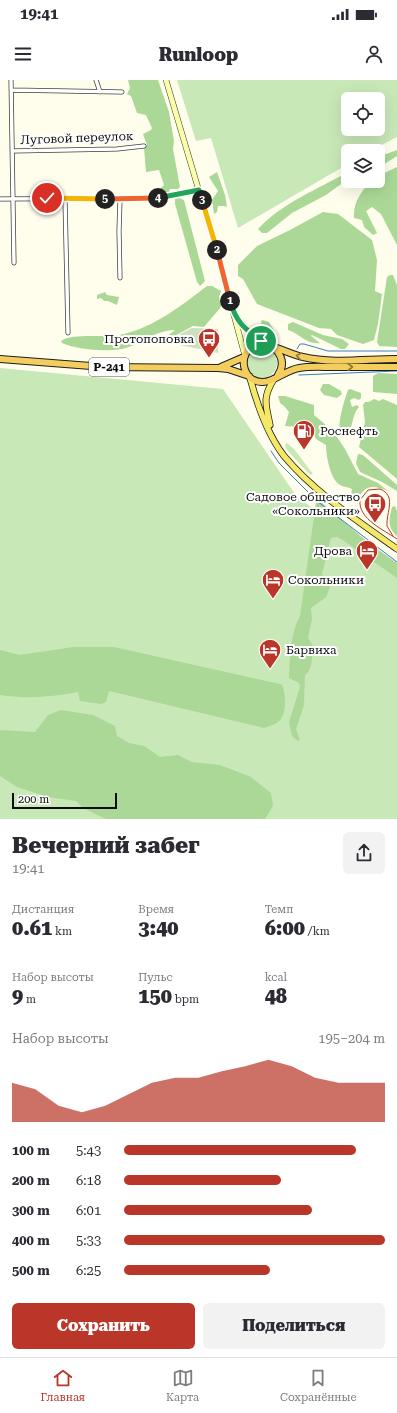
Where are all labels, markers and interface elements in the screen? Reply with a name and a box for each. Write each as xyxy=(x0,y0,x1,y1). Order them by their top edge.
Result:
text: 19:41 xyxy=(20,5,58,23)
icon: menu xyxy=(12,43,34,65)
icon: person xyxy=(363,43,385,65)
text: Runloop xyxy=(159,44,238,65)
map controls xyxy=(341,92,385,188)
button: locate xyxy=(341,92,385,136)
street label: Луговой переулок xyxy=(20,129,134,147)
button: layers xyxy=(341,144,385,188)
pin xyxy=(30,181,64,215)
icon: check xyxy=(36,187,58,209)
pin: 4 xyxy=(148,188,168,208)
pin: 5 xyxy=(95,189,115,209)
pin: 3 xyxy=(192,190,212,210)
text: 4 xyxy=(155,191,161,204)
text: 5 xyxy=(102,192,108,205)
text: 3 xyxy=(199,193,205,206)
pin: 2 xyxy=(207,240,227,260)
text: 2 xyxy=(214,243,220,256)
pin: 1 xyxy=(220,291,240,311)
text: 1 xyxy=(227,294,233,307)
pin xyxy=(244,324,278,358)
bus stop icon: Протопоповка xyxy=(196,326,222,359)
icon: arrive xyxy=(250,330,272,352)
place label: Протопоповка xyxy=(104,332,194,346)
one-way arrow xyxy=(296,353,302,361)
road number: Р-241 xyxy=(89,358,129,376)
one-way arrow xyxy=(347,363,353,371)
fuel station icon: Роснефть xyxy=(291,418,317,451)
place label: Роснефть xyxy=(320,424,379,438)
place label: Садовое общество «Сокольники» xyxy=(246,490,360,518)
bus stop icon: Садовое общество «Сокольники» xyxy=(362,491,388,524)
hotel icon: Дрова xyxy=(354,538,380,571)
place label: Дрова xyxy=(314,544,352,558)
hotel icon: Сокольники xyxy=(260,567,286,600)
place label: Сокольники xyxy=(288,573,364,587)
hotel icon: Барвиха xyxy=(257,637,283,670)
place label: Барвиха xyxy=(286,643,337,657)
scale bar xyxy=(12,791,117,810)
text: 200 m xyxy=(18,793,49,806)
button: share xyxy=(343,832,385,874)
text: Вечерний забег xyxy=(12,833,200,858)
text: 19:41 xyxy=(12,861,44,876)
text: Дистанция xyxy=(12,903,74,916)
text: Время xyxy=(138,903,174,916)
text: Темп xyxy=(265,903,293,916)
text: 0.61 xyxy=(12,916,52,940)
text: 3:40 xyxy=(138,916,179,940)
text: 6:00 xyxy=(265,916,305,940)
text: km xyxy=(52,925,72,938)
text: /km xyxy=(305,925,330,938)
text: Набор высоты xyxy=(12,971,94,984)
text: Пульс xyxy=(138,971,173,984)
text: kcal xyxy=(265,971,287,984)
text: 9 xyxy=(12,984,23,1008)
text: 150 xyxy=(138,984,172,1008)
text: 48 xyxy=(265,984,287,1008)
text: m xyxy=(23,993,36,1006)
text: bpm xyxy=(172,993,199,1006)
text: Набор высоты xyxy=(12,1031,109,1046)
text: 195–204 m xyxy=(318,1031,385,1046)
text: 100 m xyxy=(12,1143,50,1158)
text: 5:43 xyxy=(76,1143,101,1158)
text: 200 m xyxy=(12,1173,50,1188)
text: 6:18 xyxy=(76,1173,101,1188)
text: 300 m xyxy=(12,1203,50,1218)
text: 6:01 xyxy=(76,1203,101,1218)
text: 400 m xyxy=(12,1233,50,1248)
text: 5:33 xyxy=(76,1233,101,1248)
text: 500 m xyxy=(12,1263,50,1278)
text: 6:25 xyxy=(76,1263,101,1278)
button: Сохранить xyxy=(12,1303,195,1349)
button: Поделиться xyxy=(203,1303,385,1349)
tab: Главная xyxy=(40,1367,85,1404)
tab: Карта xyxy=(166,1367,199,1404)
tab: Сохранённые xyxy=(280,1367,357,1404)

